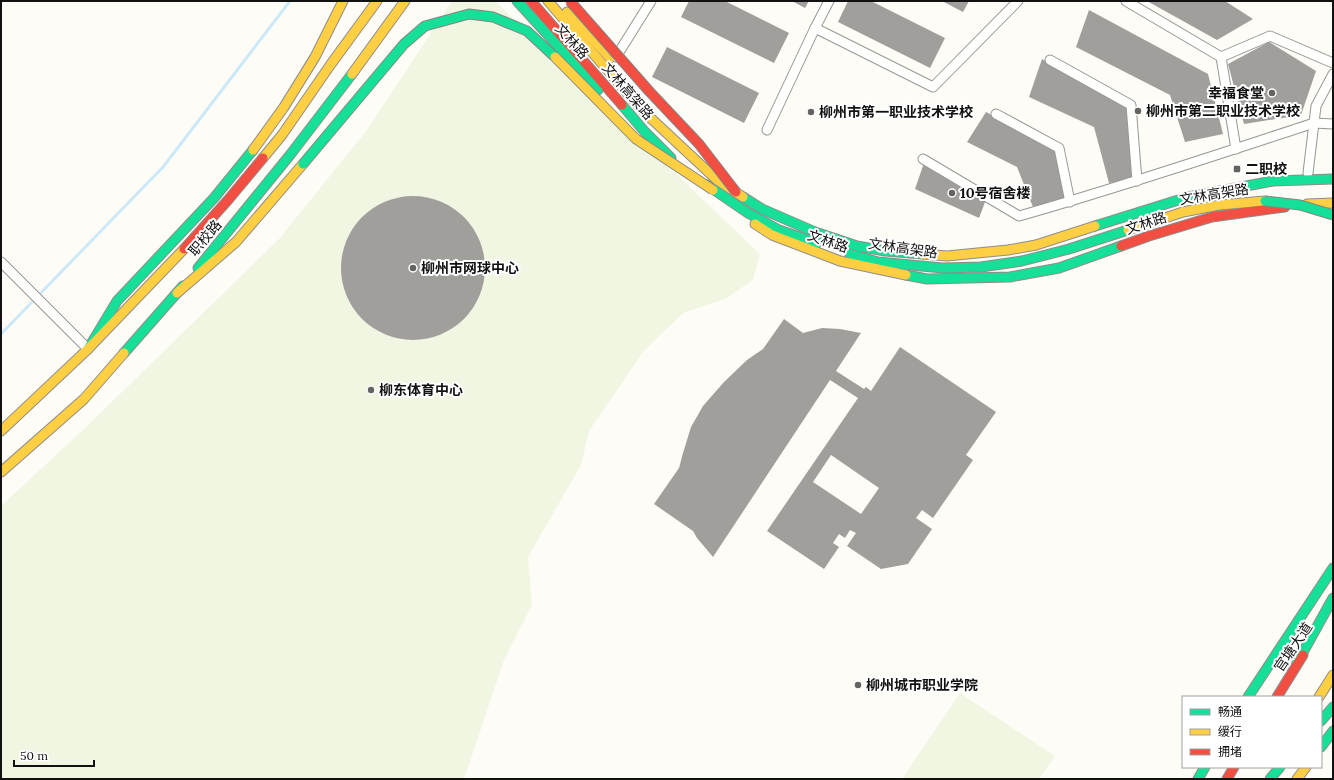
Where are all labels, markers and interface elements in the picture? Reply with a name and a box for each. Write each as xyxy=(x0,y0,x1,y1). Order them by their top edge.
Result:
street label: 文林路 xyxy=(551,19,593,63)
street label: 文林高架路 xyxy=(598,59,658,123)
place label: 幸福食堂 xyxy=(1208,84,1264,102)
marker: 幸福食堂 xyxy=(1267,88,1277,98)
place label: 柳州市第二职业技术学校 xyxy=(1146,102,1300,120)
place label: 柳州市第一职业技术学校 xyxy=(819,103,973,121)
marker: 柳州市第二职业技术学校 xyxy=(1133,106,1143,116)
marker: 柳州市第一职业技术学校 xyxy=(806,107,816,117)
place label: 二职校 xyxy=(1245,160,1287,178)
marker: 二职校 xyxy=(1232,164,1242,174)
street label: 文林高架路 xyxy=(1178,180,1250,208)
place label: 10号宿舍楼 xyxy=(960,184,1031,202)
marker: 10号宿舍楼 xyxy=(947,188,957,198)
street label: 文林路 xyxy=(1123,208,1169,238)
street label: 职校路 xyxy=(185,216,225,260)
street label: 文林路 xyxy=(805,226,851,256)
street label: 文林高架路 xyxy=(867,234,939,262)
place label: 柳州市网球中心 xyxy=(421,259,519,277)
marker: 柳州市网球中心 xyxy=(408,263,418,273)
place label: 柳东体育中心 xyxy=(379,381,463,399)
marker: 柳东体育中心 xyxy=(366,385,376,395)
street label: 官塘大道 xyxy=(1270,619,1316,675)
place label: 柳州城市职业学院 xyxy=(866,676,978,694)
marker: 柳州城市职业学院 xyxy=(853,680,863,690)
legend xyxy=(1182,696,1322,768)
text: 畅通 xyxy=(1218,704,1242,719)
text: 缓行 xyxy=(1218,724,1242,739)
scale bar xyxy=(14,742,94,768)
text: 拥堵 xyxy=(1218,744,1242,759)
text: 50 m xyxy=(20,748,48,763)

